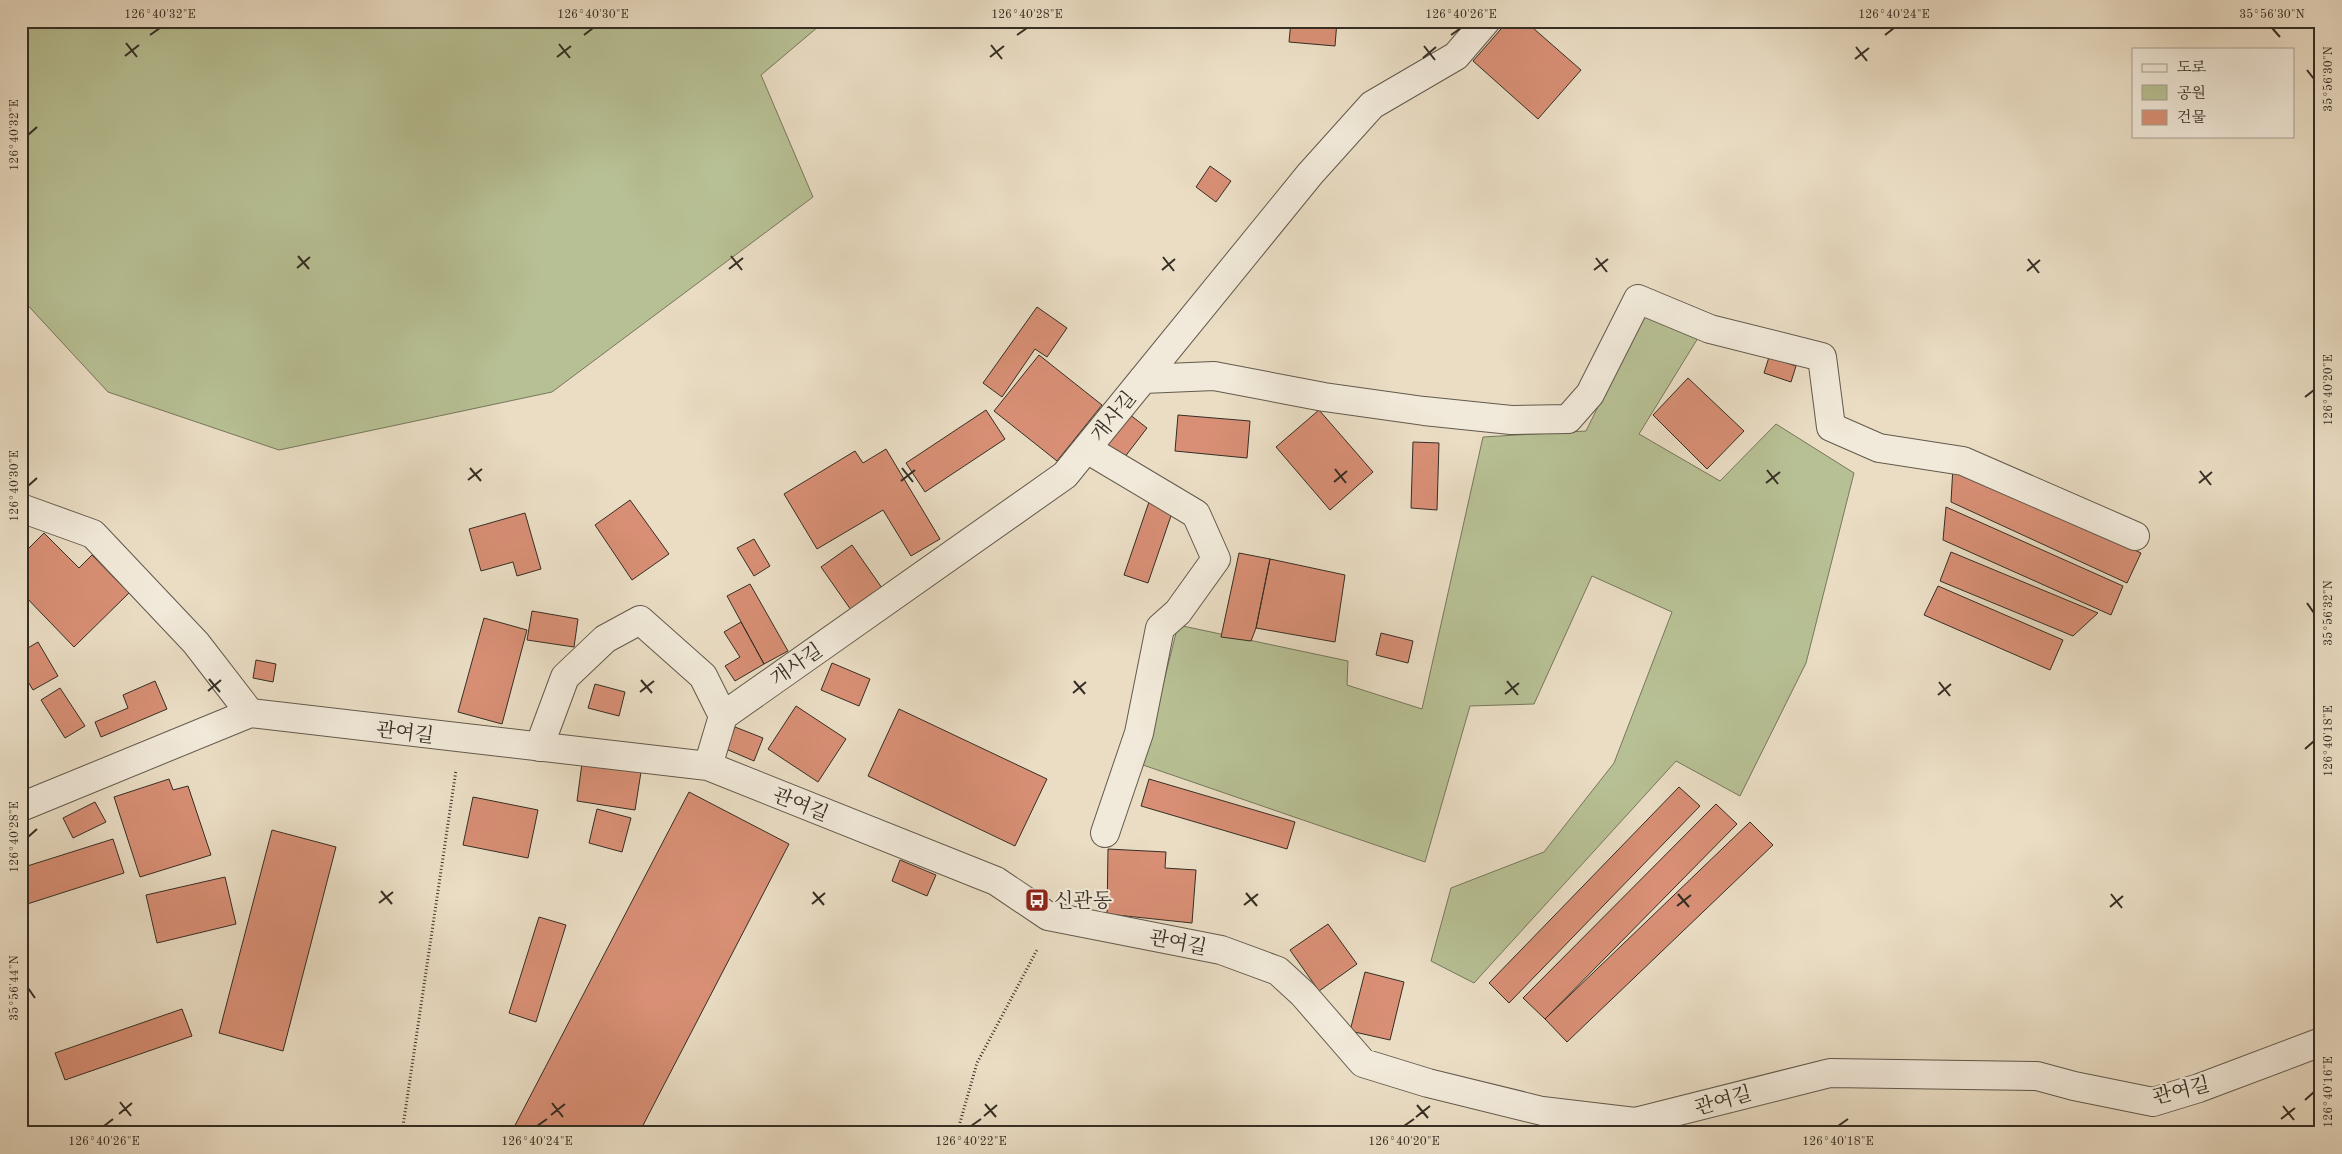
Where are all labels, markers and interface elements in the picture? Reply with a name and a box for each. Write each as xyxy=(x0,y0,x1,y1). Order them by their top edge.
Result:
text: 35°56'30"N xyxy=(2239,8,2305,21)
text: 126°40'32"E xyxy=(124,9,196,21)
text: 126°40'30"E xyxy=(557,9,629,21)
text: 126°40'28"E xyxy=(991,9,1063,21)
text: 126°40'26"E xyxy=(1425,9,1497,21)
text: 126°40'24"E xyxy=(1858,9,1930,21)
text: 35°56'30"N xyxy=(2322,46,2335,112)
legend xyxy=(2132,48,2294,138)
text: 도로 xyxy=(2177,60,2206,76)
text: 공원 xyxy=(2177,85,2206,102)
text: 126°40'32"E xyxy=(9,99,21,171)
text: 건물 xyxy=(2177,109,2206,126)
text: 126°40'20"E xyxy=(2323,354,2335,426)
street label: 개사길 xyxy=(1087,387,1141,446)
text: 126°40'30"E xyxy=(9,450,21,522)
text: 35°56'32"N xyxy=(2322,580,2335,646)
street label: 개사길 xyxy=(767,639,827,690)
text: 126°40'18"E xyxy=(2323,705,2335,777)
street label: 관여길 xyxy=(375,719,435,747)
street label: 관여길 xyxy=(770,784,832,826)
text: 126°40'28"E xyxy=(9,801,21,873)
bus stop icon: 신관동 xyxy=(1024,887,1050,913)
place label: 신관동 xyxy=(1054,890,1112,912)
street label: 관여길 xyxy=(1147,927,1208,959)
text: 35°56'44"N xyxy=(8,955,21,1021)
text: 126°40'16"E xyxy=(2323,1056,2335,1128)
street label: 관여길 xyxy=(2150,1073,2212,1109)
street label: 관여길 xyxy=(1692,1082,1754,1120)
text: 126°40'26"E xyxy=(68,1136,140,1148)
text: 126°40'24"E xyxy=(501,1136,573,1148)
text: 126°40'22"E xyxy=(935,1136,1007,1148)
text: 126°40'20"E xyxy=(1368,1136,1440,1148)
text: 126°40'18"E xyxy=(1802,1136,1874,1148)

